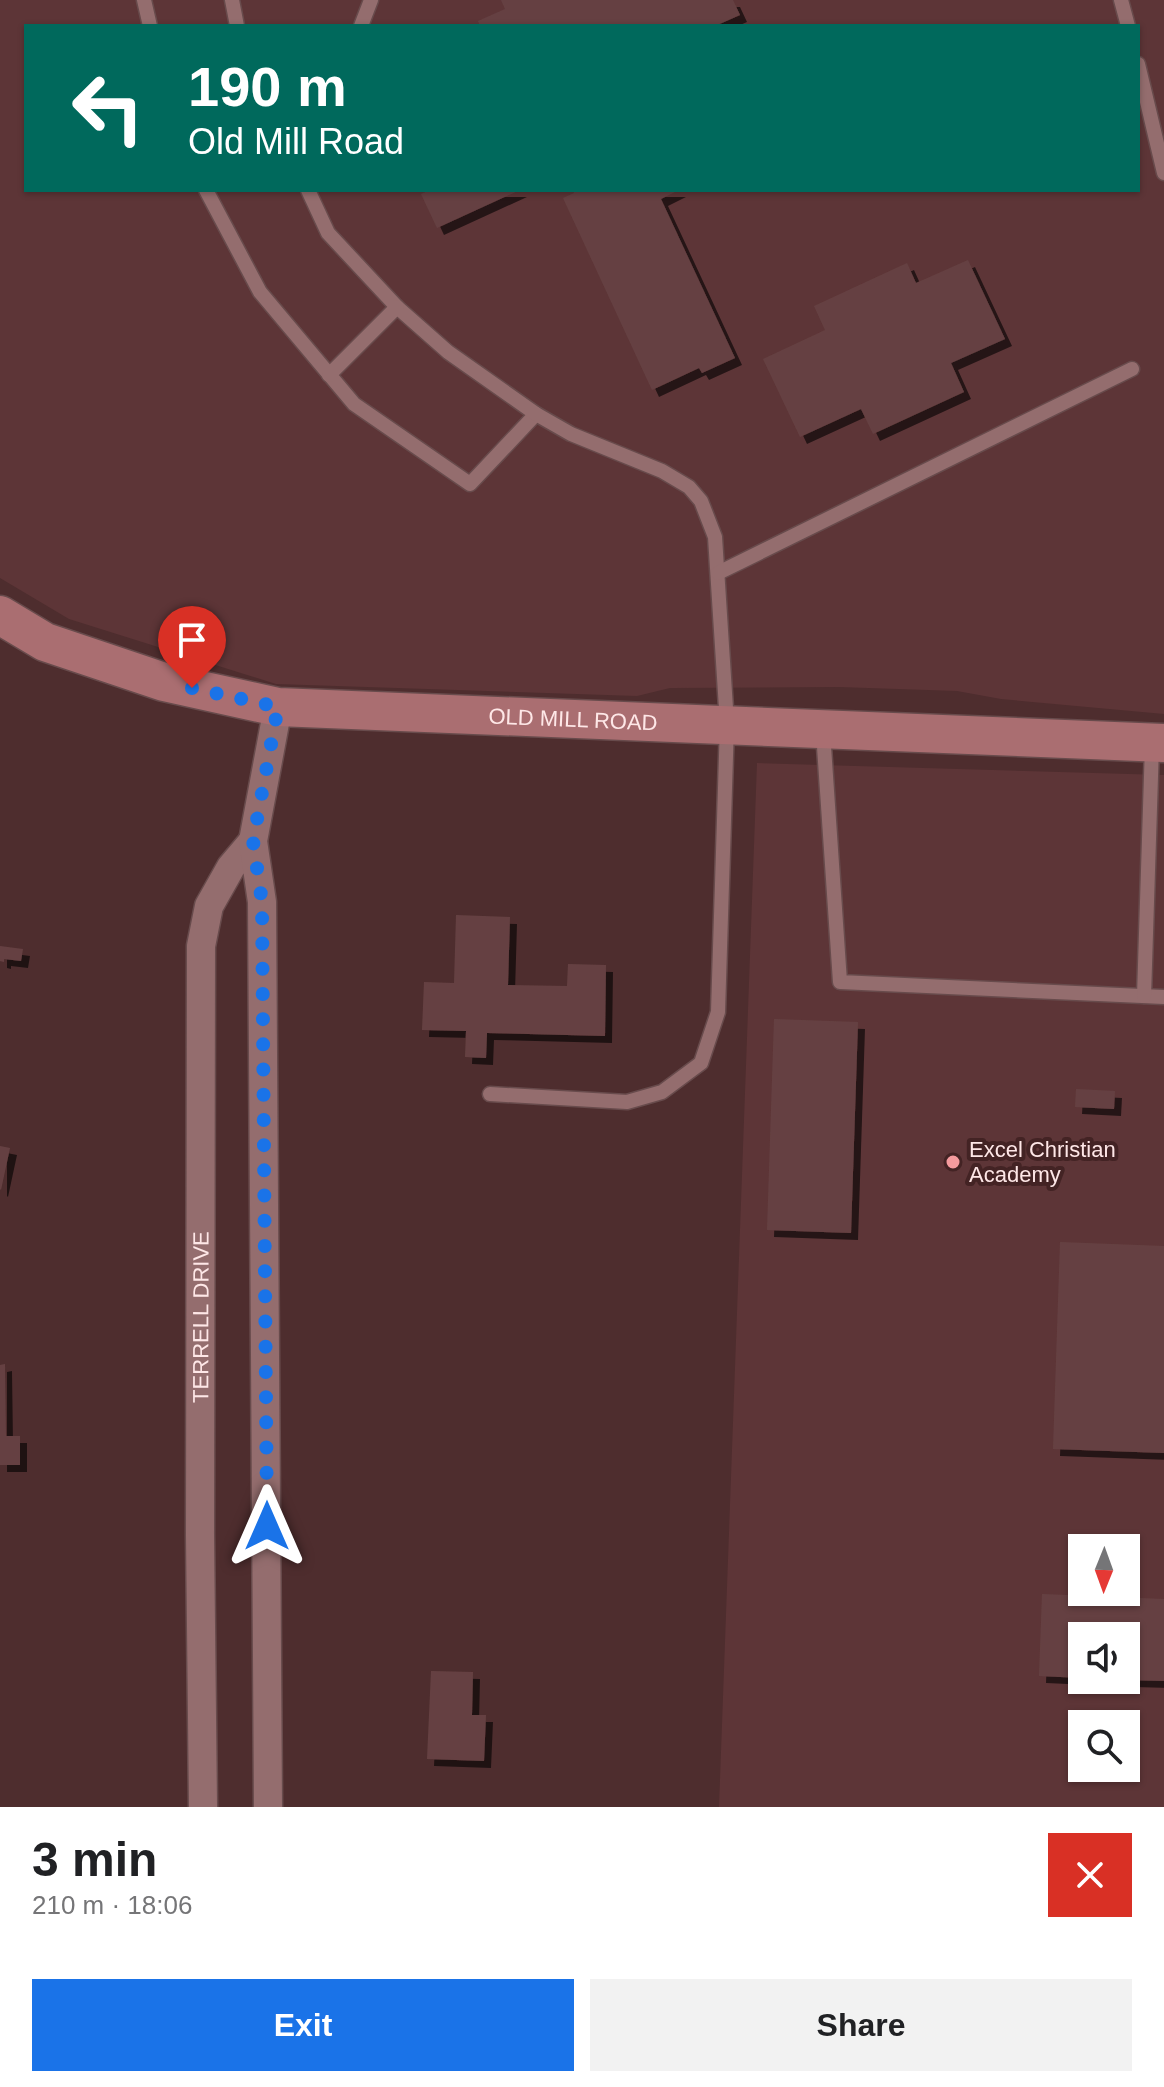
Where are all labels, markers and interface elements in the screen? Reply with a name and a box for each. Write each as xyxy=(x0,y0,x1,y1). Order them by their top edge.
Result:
text: 190 m xyxy=(188,55,347,118)
icon: left xyxy=(56,56,160,160)
text: Old Mill Road xyxy=(188,121,404,162)
pin xyxy=(158,606,226,688)
icon: arrive xyxy=(170,618,214,662)
street label: OLD MILL ROAD xyxy=(488,703,658,735)
place label: Excel Christian Academy xyxy=(969,1137,1116,1187)
marker: Excel Christian Academy xyxy=(944,1153,962,1171)
street label: TERRELL DRIVE xyxy=(188,1231,213,1403)
position arrow xyxy=(225,1484,309,1568)
north arrow xyxy=(1068,1534,1140,1606)
map controls xyxy=(1068,1534,1140,1782)
button: sound xyxy=(1068,1622,1140,1694)
button: search xyxy=(1068,1710,1140,1782)
text: 3 min xyxy=(32,1833,157,1886)
button: close xyxy=(1048,1833,1132,1917)
text: 210 m · 18:06 xyxy=(32,1890,192,1920)
button: Exit xyxy=(32,1979,574,2071)
button: Share xyxy=(590,1979,1132,2071)

